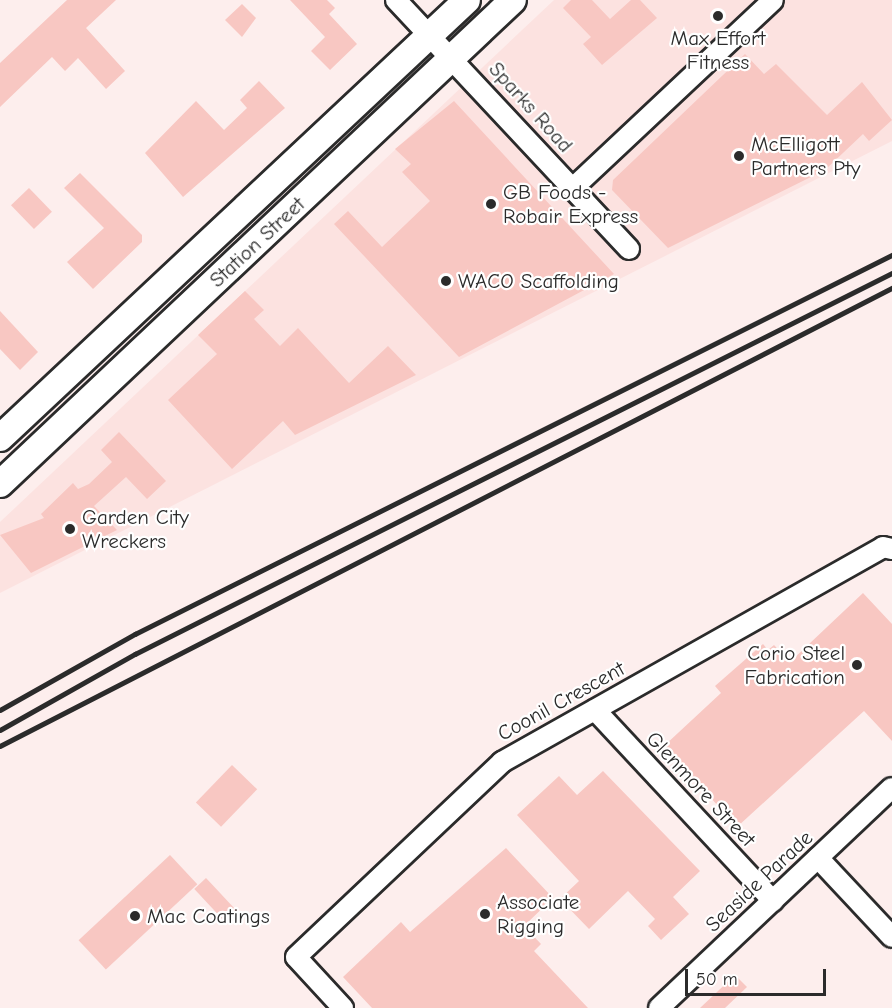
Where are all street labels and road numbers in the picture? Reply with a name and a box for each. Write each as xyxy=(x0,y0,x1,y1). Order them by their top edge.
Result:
street label: Sparks Road xyxy=(484,57,578,157)
street label: Station Street xyxy=(204,192,310,292)
street label: Coonil Crescent xyxy=(493,656,629,746)
street label: Glenmore Street xyxy=(641,726,761,852)
street label: Seaside Parade xyxy=(700,825,818,937)

